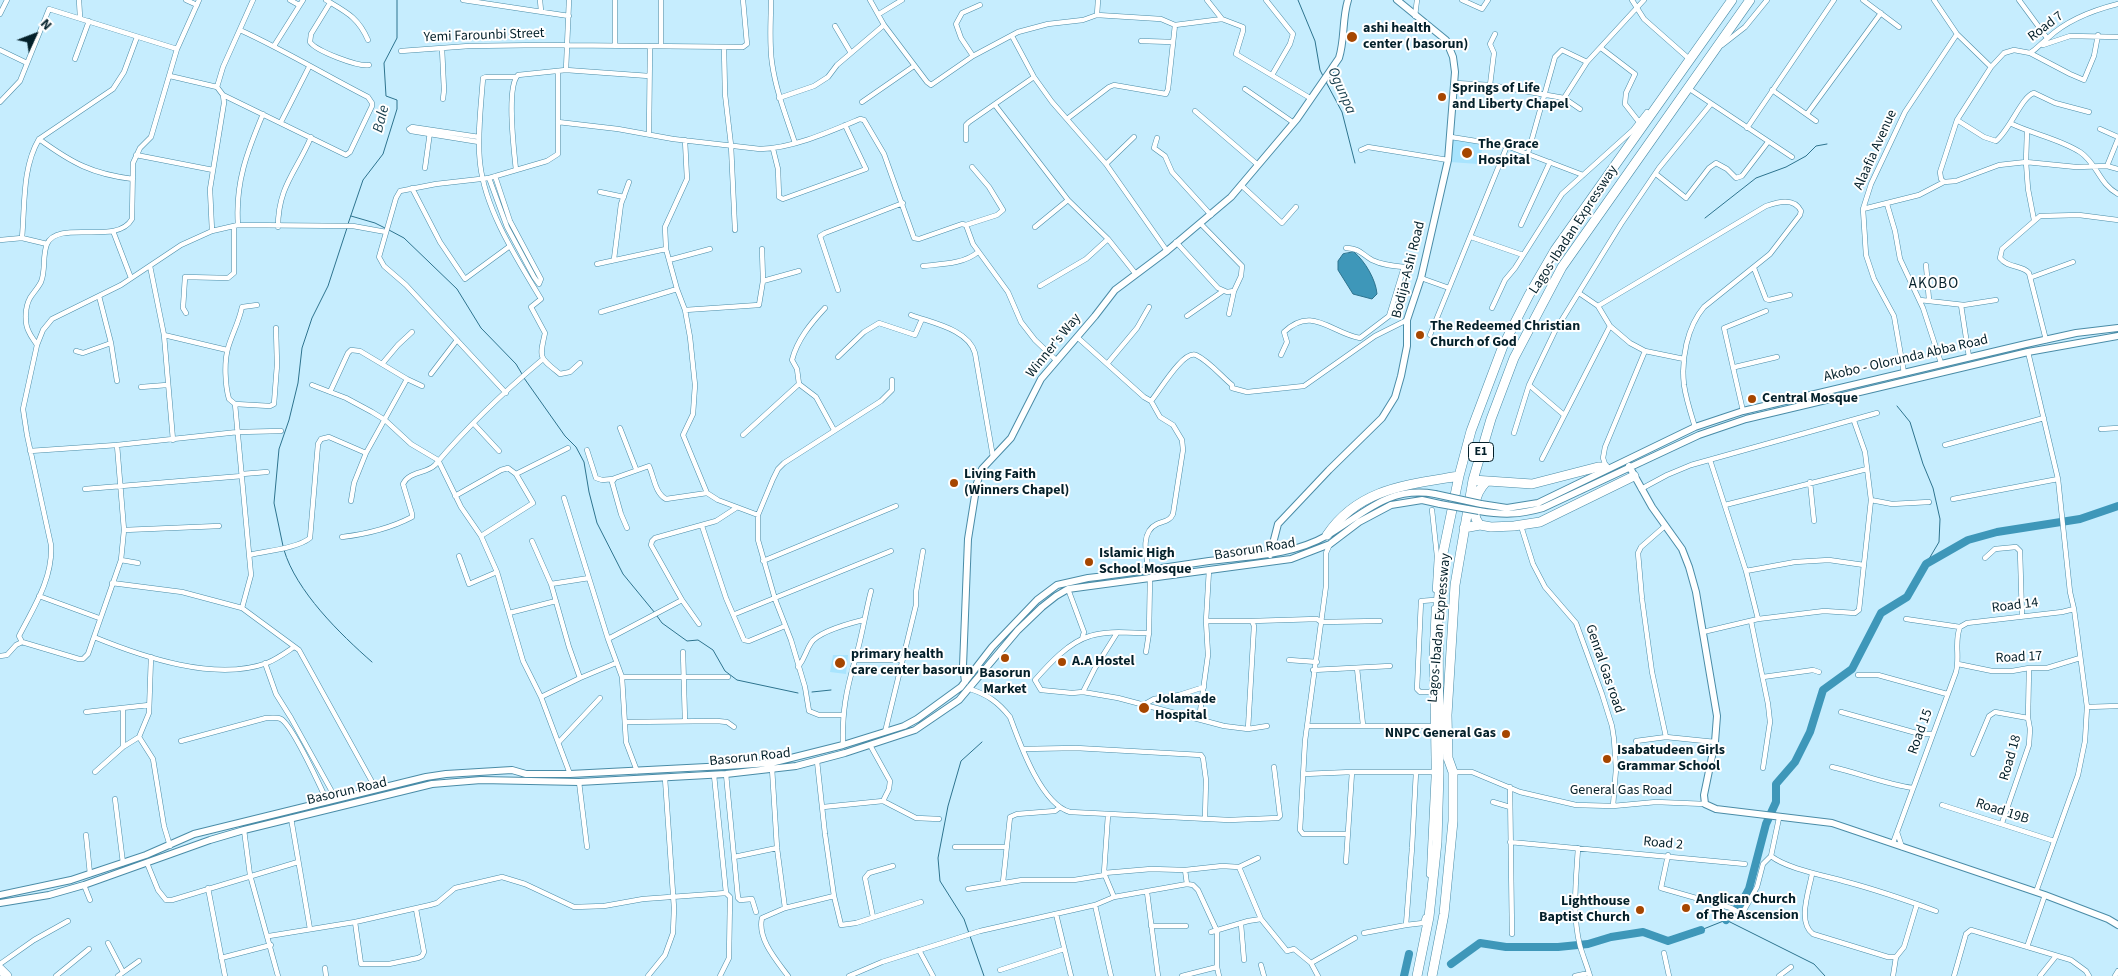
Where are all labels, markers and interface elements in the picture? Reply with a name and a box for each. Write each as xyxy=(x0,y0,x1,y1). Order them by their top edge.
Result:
street label: Road 7 xyxy=(2025,8,2067,46)
north arrow xyxy=(10,10,60,60)
text: N xyxy=(35,15,56,35)
place label: ashi health center ( basorun) xyxy=(1363,21,1468,54)
street label: Yemi Farounbi Street xyxy=(423,25,545,47)
marker: ashi health center ( basorun) xyxy=(1345,30,1359,44)
water label: Ogunpa xyxy=(1323,65,1359,117)
place label: Springs of Life and Liberty Chapel xyxy=(1452,81,1568,114)
marker: Springs of Life and Liberty Chapel xyxy=(1436,91,1448,103)
water label: Bale xyxy=(370,103,394,135)
street label: Alaafia Avenue xyxy=(1851,107,1901,193)
place label: The Grace Hospital xyxy=(1478,137,1539,170)
marker: The Grace Hospital xyxy=(1460,146,1474,160)
street label: Lagos-Ibadan Expressway xyxy=(1526,162,1622,298)
street label: Bodija-Ashi Road xyxy=(1389,220,1429,320)
district label: AKOBO xyxy=(1908,276,1960,294)
street label: Winner's Way xyxy=(1023,310,1085,382)
place label: The Redeemed Christian Church of God xyxy=(1430,319,1580,352)
marker: The Redeemed Christian Church of God xyxy=(1414,329,1426,341)
street label: Akobo - Olorunda Abba Road xyxy=(1822,332,1990,386)
place label: Central Mosque xyxy=(1762,391,1858,407)
marker: Central Mosque xyxy=(1746,393,1758,405)
road number: E1 xyxy=(1468,442,1494,462)
place label: Living Faith (Winners Chapel) xyxy=(964,467,1069,500)
marker: Living Faith (Winners Chapel) xyxy=(948,477,960,489)
street label: Basorun Road xyxy=(1213,535,1297,565)
place label: Islamic High School Mosque xyxy=(1099,546,1191,578)
street label: Lagos-Ibadan Expressway xyxy=(1425,553,1455,703)
marker: Islamic High School Mosque xyxy=(1083,556,1095,568)
street label: Road 14 xyxy=(1991,595,2039,617)
street label: Genral Gas road xyxy=(1581,623,1627,715)
place label: primary health care center basorun xyxy=(851,647,973,680)
street label: Road 17 xyxy=(1995,648,2043,668)
marker: Basorun Market xyxy=(999,652,1011,664)
place label: A.A Hostel xyxy=(1072,654,1134,670)
marker: primary health care center basorun xyxy=(833,656,847,670)
marker: A.A Hostel xyxy=(1056,656,1068,668)
place label: Basorun Market xyxy=(979,666,1031,699)
place label: Jolamade Hospital xyxy=(1155,692,1216,724)
marker: Jolamade Hospital xyxy=(1137,701,1151,715)
street label: Road 15 xyxy=(1905,707,1937,757)
place label: NNPC General Gas xyxy=(1385,726,1496,742)
marker: NNPC General Gas xyxy=(1500,728,1512,740)
street label: Road 18 xyxy=(1996,733,2026,783)
place label: Isabatudeen Girls Grammar School xyxy=(1617,743,1725,776)
street label: Basorun Road xyxy=(708,745,792,771)
marker: Isabatudeen Girls Grammar School xyxy=(1601,753,1613,765)
street label: Basorun Road xyxy=(305,775,389,809)
street label: General Gas Road xyxy=(1570,783,1672,799)
street label: Road 19B xyxy=(1973,796,2031,828)
street label: Road 2 xyxy=(1642,834,1684,854)
place label: Anglican Church of The Ascension xyxy=(1696,892,1799,924)
place label: Lighthouse Baptist Church xyxy=(1539,894,1630,926)
marker: Anglican Church of The Ascension xyxy=(1680,902,1692,914)
marker: Lighthouse Baptist Church xyxy=(1634,904,1646,916)

